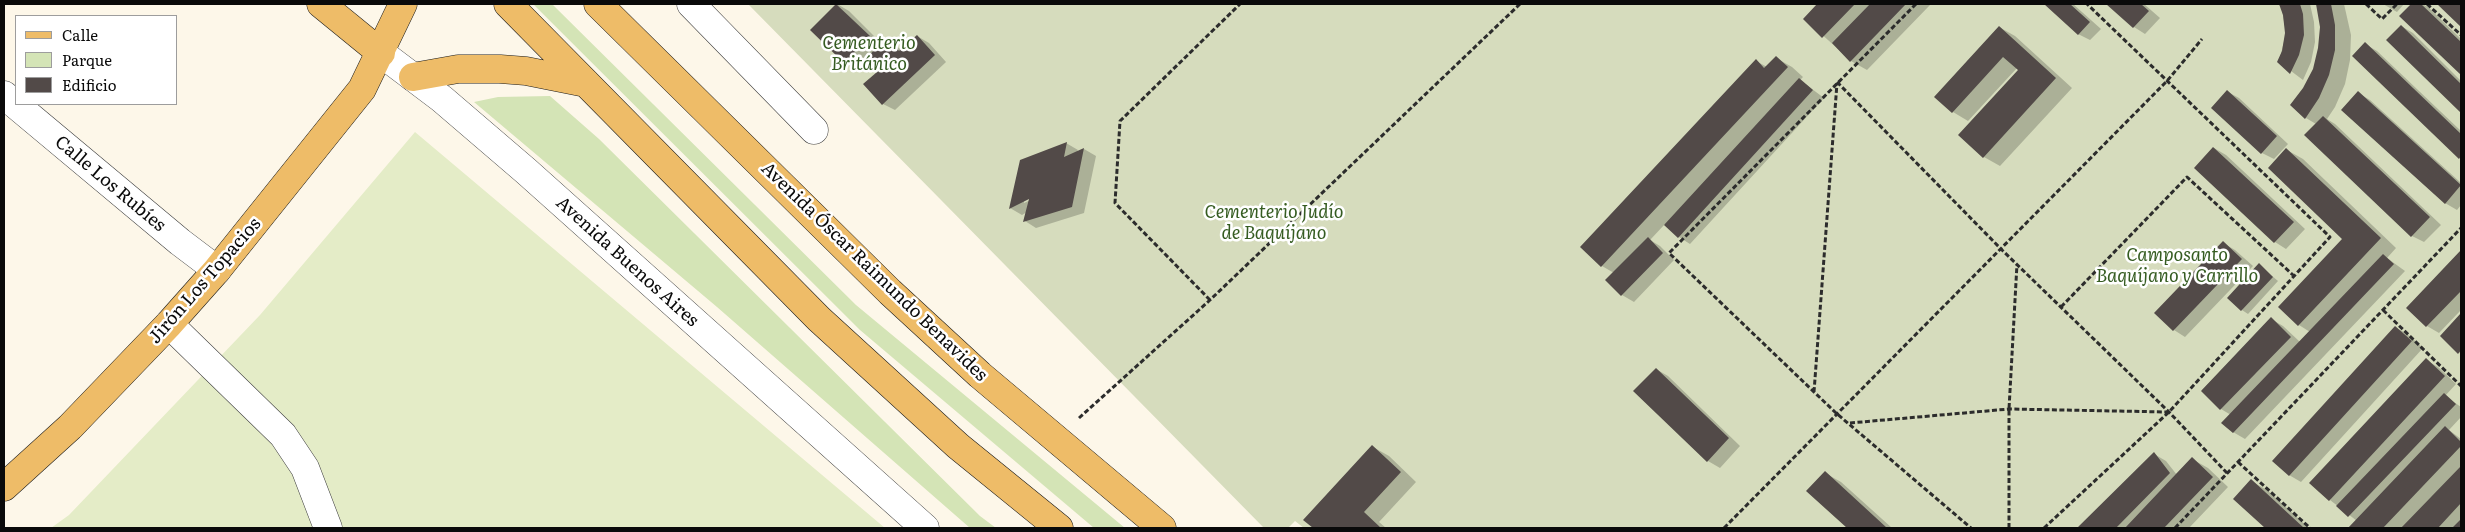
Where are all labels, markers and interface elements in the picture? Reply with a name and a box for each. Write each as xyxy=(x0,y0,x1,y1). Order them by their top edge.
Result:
legend xyxy=(15,15,178,105)
text: Calle xyxy=(62,23,98,46)
park label: Cementerio Británico xyxy=(822,33,916,76)
text: Parque xyxy=(62,48,112,71)
text: Edificio xyxy=(62,73,117,96)
street label: Calle Los Rubíes xyxy=(50,131,170,237)
street label: Avenida Óscar Raimundo Benavides xyxy=(756,158,992,386)
street label: Avenida Buenos Aires xyxy=(551,192,703,332)
park label: Cementerio Judío de Baquíjano xyxy=(1204,202,1344,244)
street label: Jirón Los Topacios xyxy=(144,213,266,349)
park label: Camposanto Baquíjano y Carrillo xyxy=(2096,245,2258,288)

